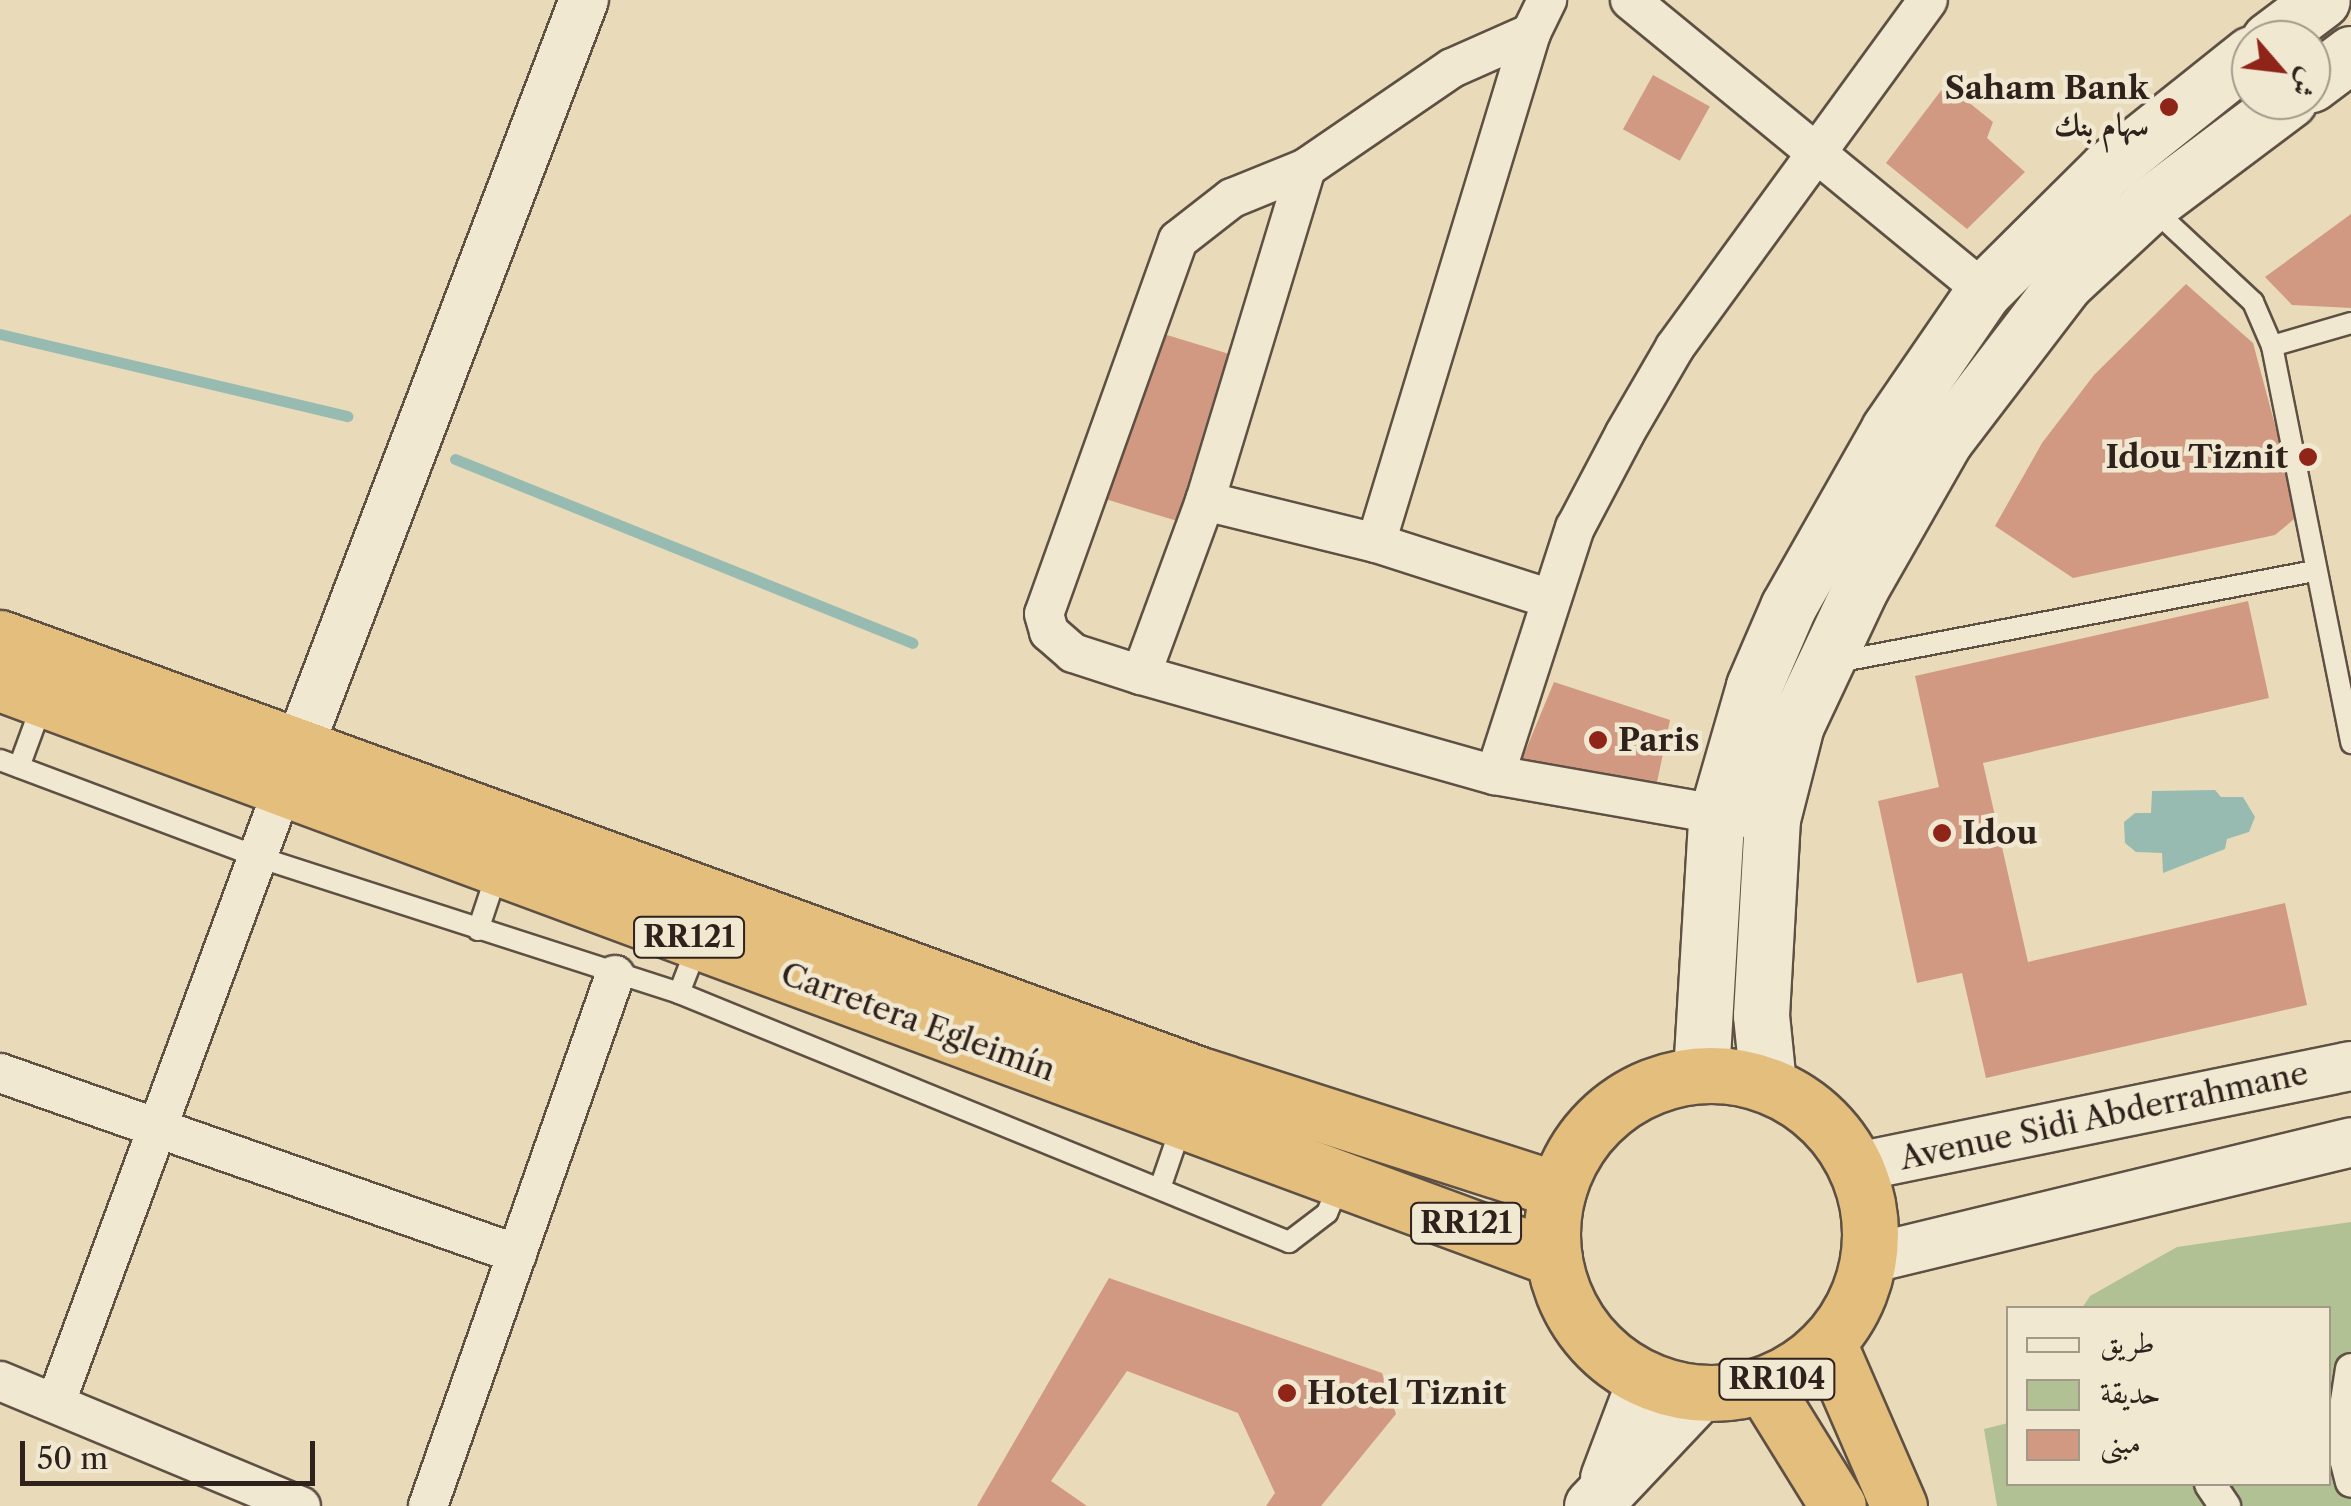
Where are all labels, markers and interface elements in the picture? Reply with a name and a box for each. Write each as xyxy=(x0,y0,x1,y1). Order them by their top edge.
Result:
north arrow xyxy=(2231,20,2331,120)
text: ش xyxy=(2284,63,2327,103)
place label: Saham Bank سهام بنك xyxy=(1944,70,2149,145)
marker: Saham Bank سهام بنك xyxy=(2158,96,2180,118)
place label: Idou Tiznit xyxy=(2105,438,2288,476)
marker: Idou Tiznit xyxy=(2297,446,2319,468)
place label: Paris xyxy=(1618,721,1700,759)
marker: Paris xyxy=(1587,729,1609,751)
place label: Idou xyxy=(1962,814,2038,852)
marker: Idou xyxy=(1931,822,1953,844)
road number: RR121 xyxy=(632,912,746,962)
street label: Carretera Egleimín xyxy=(775,954,1061,1090)
street label: Avenue Sidi Abderrahmane xyxy=(1896,1054,2312,1178)
road number: RR121 xyxy=(1408,1198,1524,1248)
legend xyxy=(2006,1306,2331,1486)
text: طريق xyxy=(2100,1324,2155,1361)
road number: RR104 xyxy=(1717,1354,1837,1404)
place label: Hotel Tiznit xyxy=(1307,1374,1507,1412)
text: حديقة xyxy=(2100,1374,2161,1411)
marker: Hotel Tiznit xyxy=(1276,1382,1298,1404)
scale bar xyxy=(25,1421,320,1483)
text: مبنى xyxy=(2100,1424,2141,1461)
text: 50 m xyxy=(37,1440,108,1477)

